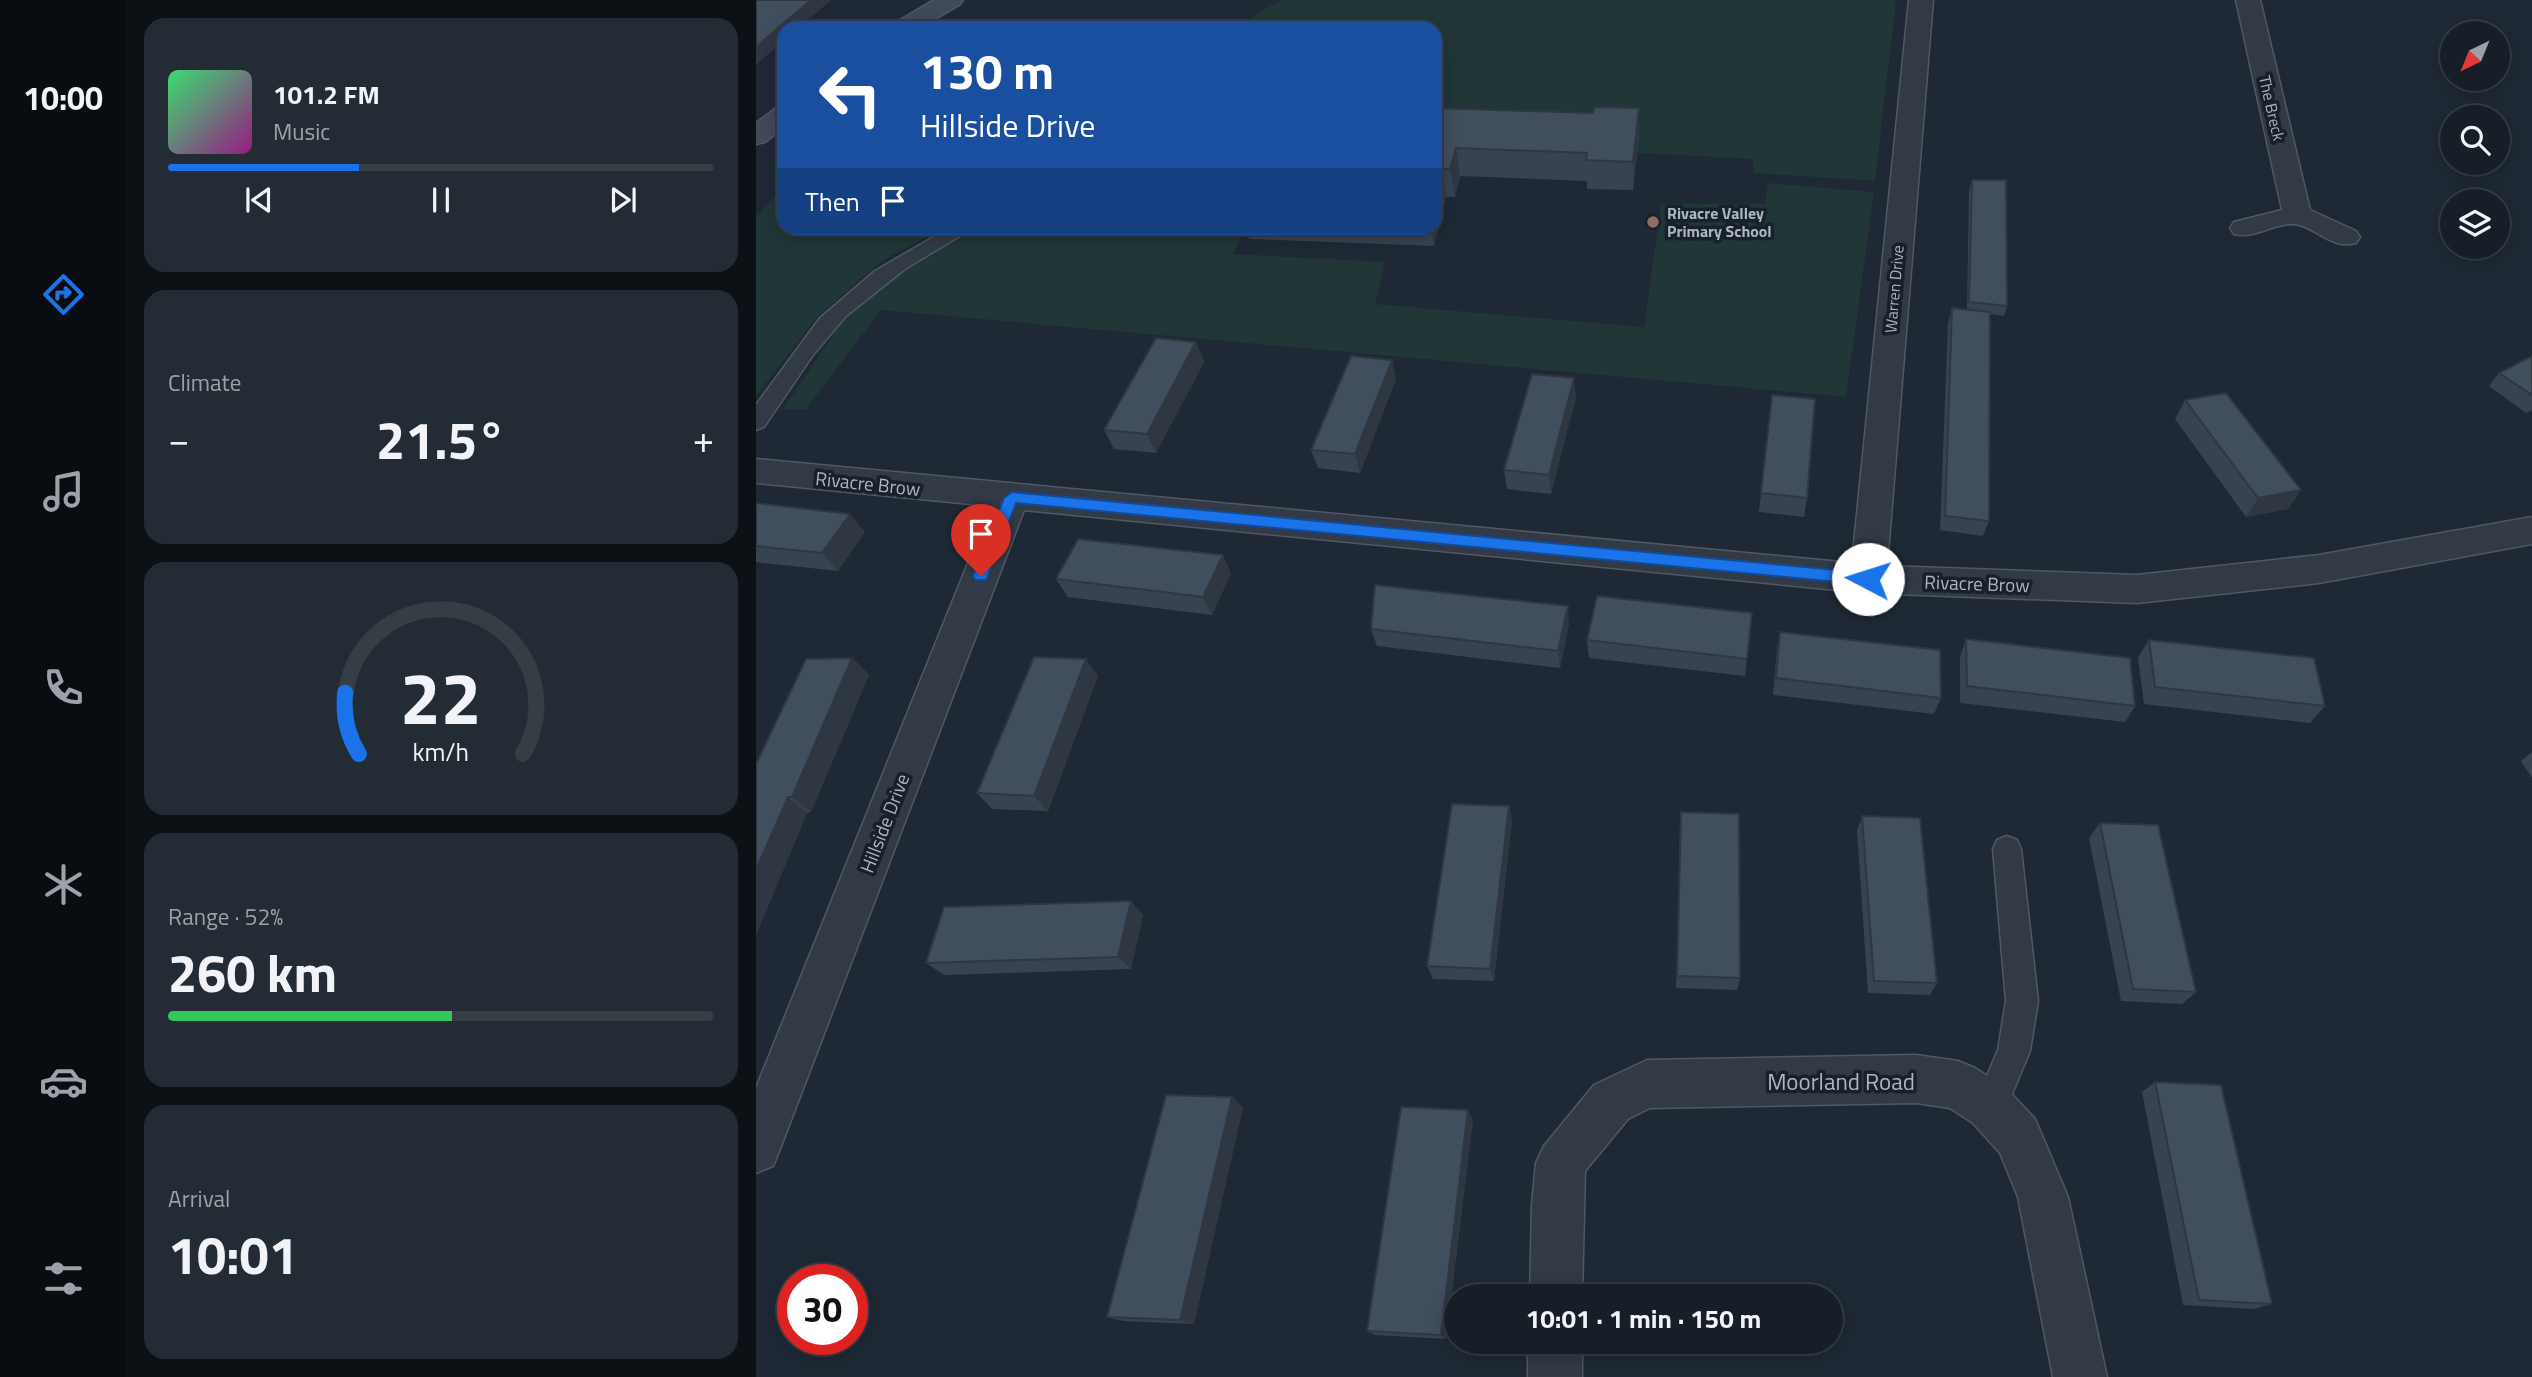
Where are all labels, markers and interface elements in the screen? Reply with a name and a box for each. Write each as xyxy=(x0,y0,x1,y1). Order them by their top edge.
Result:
north arrow xyxy=(2440,21,2510,91)
map controls xyxy=(2440,21,2510,259)
text: 130 m xyxy=(920,33,1054,108)
icon: left xyxy=(805,49,896,140)
street label: The Breck xyxy=(2253,73,2291,143)
text: 10:00 xyxy=(23,74,103,122)
text: 101.2 FM xyxy=(273,75,380,114)
text: Hillside Drive xyxy=(920,101,1095,149)
button: search xyxy=(2440,105,2510,175)
text: Music xyxy=(273,114,330,149)
icon: previous xyxy=(240,181,278,219)
icon: pause xyxy=(422,181,460,219)
icon: next xyxy=(604,181,642,219)
text: Then xyxy=(805,182,860,221)
icon: arrive xyxy=(874,182,912,220)
button: layers xyxy=(2440,189,2510,259)
place label: Rivacre Valley Primary School xyxy=(1667,201,1772,243)
marker: Rivacre Valley Primary School xyxy=(1645,214,1661,230)
street label: Warren Drive xyxy=(1878,244,1910,334)
icon: directions xyxy=(39,270,88,319)
text: Climate xyxy=(168,365,241,400)
text: 21.5° xyxy=(376,400,506,479)
text: − xyxy=(168,410,189,468)
text: + xyxy=(693,410,714,468)
street label: Rivacre Brow xyxy=(814,463,922,503)
icon: music xyxy=(39,467,88,516)
pin xyxy=(951,504,1011,576)
icon: arrive xyxy=(962,515,1000,553)
position arrow xyxy=(1831,542,1905,616)
street label: Rivacre Brow xyxy=(1924,567,2030,599)
text: 22 xyxy=(400,643,482,753)
icon: phone xyxy=(39,663,88,712)
text: km/h xyxy=(413,733,469,771)
street label: Hillside Drive xyxy=(852,769,916,877)
icon: climate xyxy=(39,860,88,909)
text: Range · 52% xyxy=(168,899,283,934)
text: 260 km xyxy=(168,933,337,1012)
icon: car xyxy=(39,1057,88,1106)
street label: Moorland Road xyxy=(1767,1064,1915,1099)
text: Arrival xyxy=(168,1181,230,1216)
text: 10:01 xyxy=(168,1215,298,1294)
icon: filters xyxy=(39,1254,88,1303)
speed limit sign: 30 xyxy=(777,1264,868,1355)
text: 10:01 · 1 min · 150 m xyxy=(1526,1299,1761,1338)

